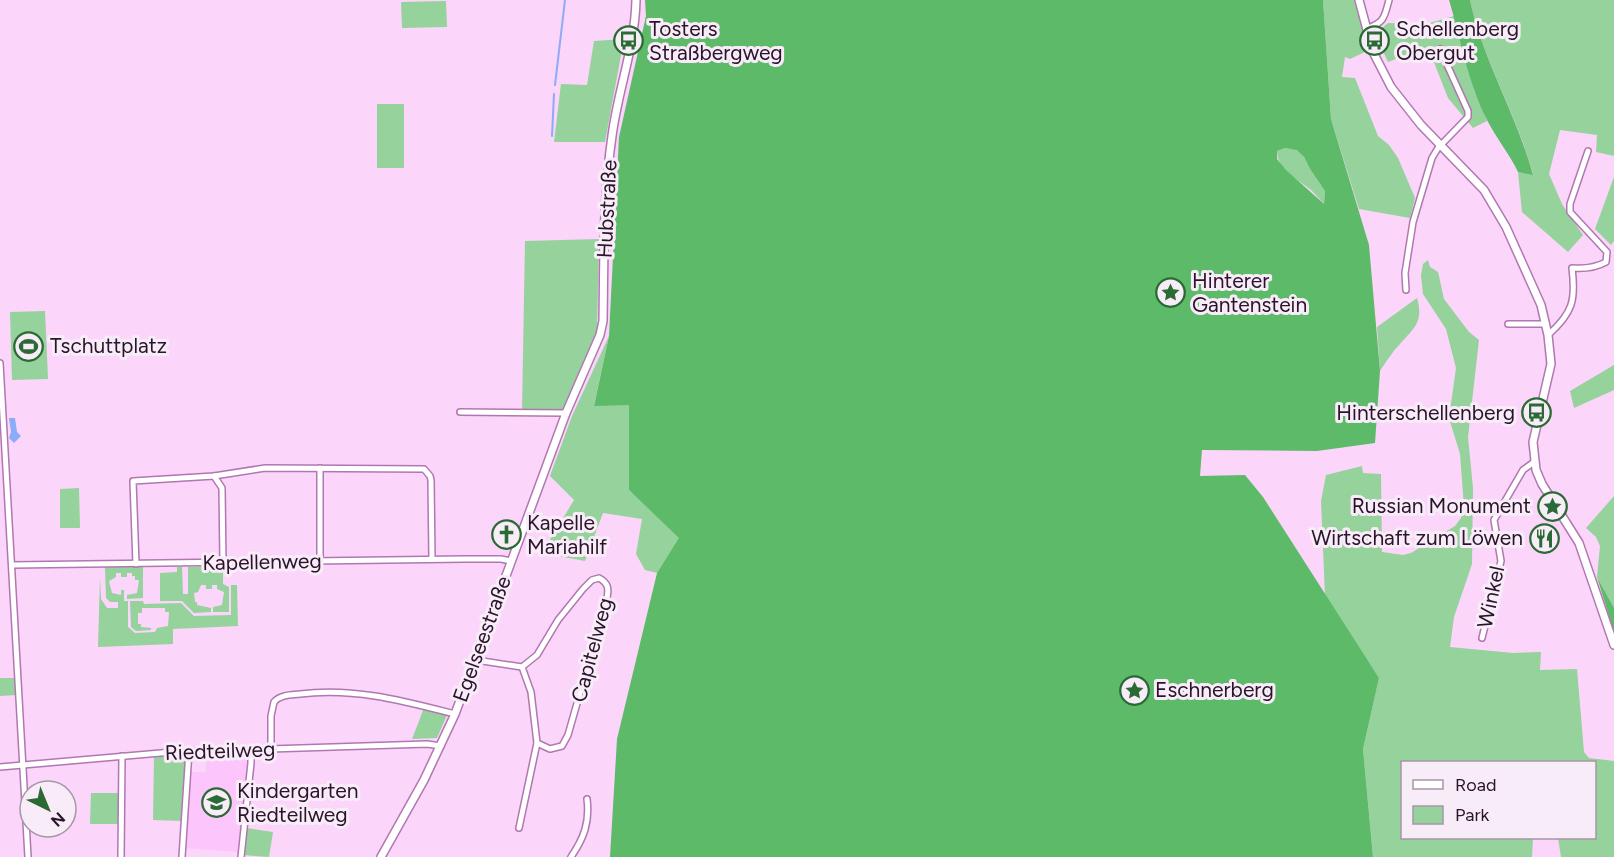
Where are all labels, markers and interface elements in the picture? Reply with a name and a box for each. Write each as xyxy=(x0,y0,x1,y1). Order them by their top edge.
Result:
place label: Tosters Straßbergweg xyxy=(649,16,783,65)
place label: Schellenberg Obergut xyxy=(1396,16,1519,65)
bus stop icon: Tosters Straßbergweg xyxy=(612,25,644,57)
bus stop icon: Schellenberg Obergut xyxy=(1359,25,1391,57)
street label: Hubstraße xyxy=(591,159,622,259)
place label: Hinterer Gantenstein xyxy=(1192,268,1307,317)
place icon: Hinterer Gantenstein xyxy=(1155,277,1187,309)
sports icon: Tschuttplatz xyxy=(13,330,45,362)
place label: Tschuttplatz xyxy=(50,333,167,358)
bus stop icon: Hinterschellenberg xyxy=(1520,397,1552,429)
place label: Hinterschellenberg xyxy=(1336,400,1515,425)
place icon: Russian Monument xyxy=(1536,490,1568,522)
place label: Russian Monument xyxy=(1352,493,1531,518)
place label: Kapelle Mariahilf xyxy=(527,510,607,559)
church icon: Kapelle Mariahilf xyxy=(490,519,522,551)
restaurant icon: Wirtschaft zum Löwen xyxy=(1528,522,1560,554)
place label: Wirtschaft zum Löwen xyxy=(1311,525,1523,550)
street label: Kapellenweg xyxy=(202,548,322,575)
street label: Winkel xyxy=(1472,564,1509,630)
street label: Egelseestraße xyxy=(447,572,516,705)
street label: Capitelweg xyxy=(566,595,617,705)
place icon: Eschnerberg xyxy=(1118,674,1150,706)
place label: Eschnerberg xyxy=(1155,677,1274,702)
street label: Riedteilweg xyxy=(164,736,276,765)
legend xyxy=(1401,761,1596,839)
text: Road xyxy=(1455,774,1496,796)
place label: Kindergarten Riedteilweg xyxy=(237,778,358,827)
north arrow xyxy=(18,779,78,839)
school or university icon: Kindergarten Riedteilweg xyxy=(200,787,232,819)
text: Park xyxy=(1455,804,1490,826)
text: N xyxy=(47,808,69,831)

